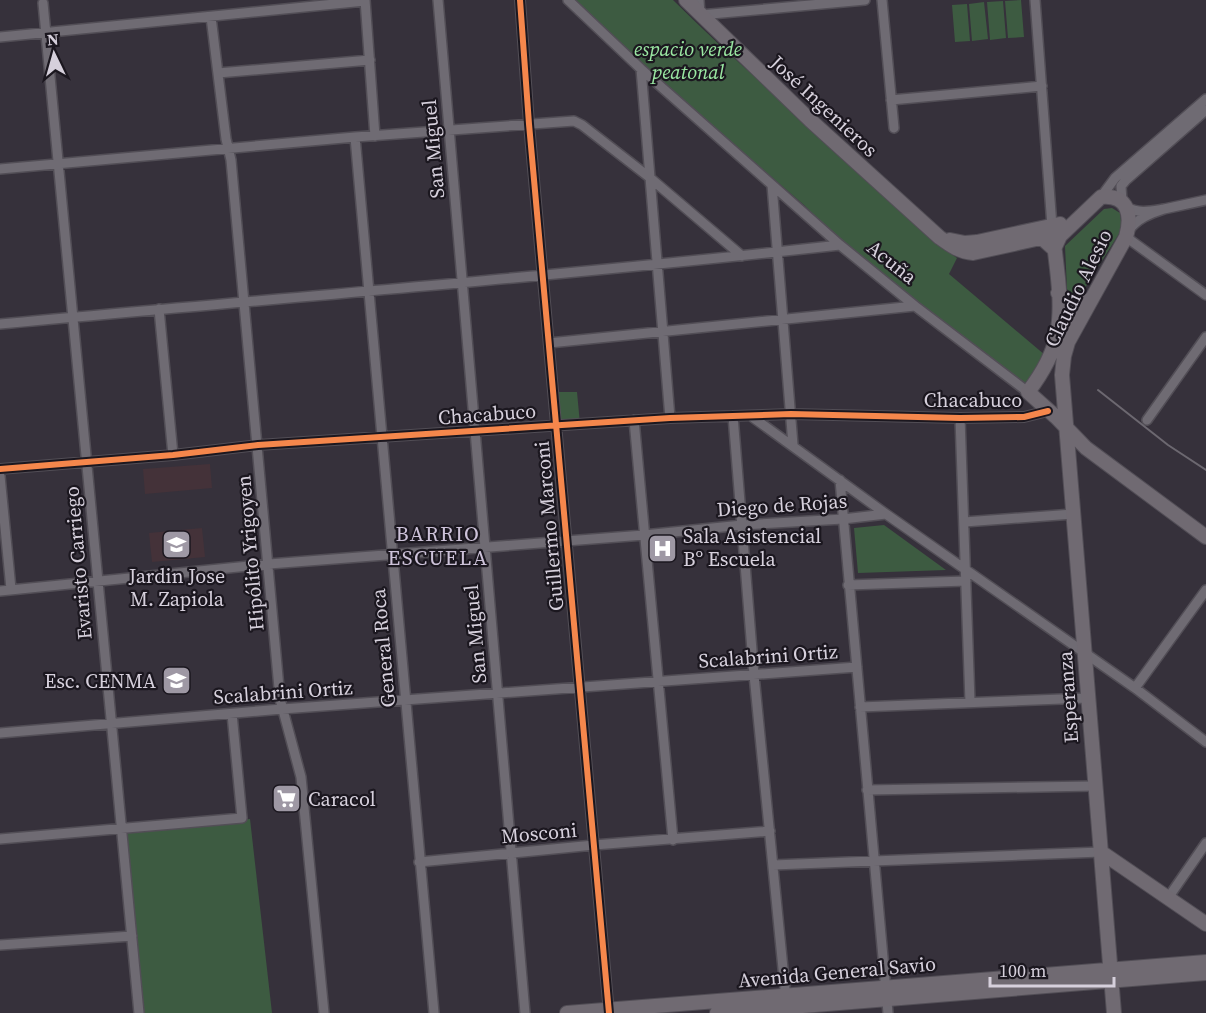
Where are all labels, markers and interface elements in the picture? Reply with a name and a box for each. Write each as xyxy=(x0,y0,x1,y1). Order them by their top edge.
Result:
north arrow xyxy=(24,24,84,84)
text: N xyxy=(46,28,60,51)
park label: espacio verde peatonal xyxy=(634,35,742,86)
street label: José Ingenieros xyxy=(763,48,884,163)
street label: San Miguel xyxy=(415,98,451,199)
street label: Claudio Alesio xyxy=(1037,224,1119,352)
street label: Acuña xyxy=(861,233,923,291)
street label: Chacabuco xyxy=(924,386,1022,414)
street label: Chacabuco xyxy=(437,397,537,431)
street label: Guillermo Marconi xyxy=(528,440,570,612)
street label: Hipólito Yrigoyen xyxy=(229,474,271,632)
street label: Evaristo Carriego xyxy=(57,485,99,641)
street label: Diego de Rojas xyxy=(716,486,848,524)
district label: BARRIO ESCUELA xyxy=(388,519,488,572)
place label: Sala Asistencial Bº Escuela xyxy=(683,522,821,573)
school or university icon: Jardin Jose M. Zapiola xyxy=(161,529,193,561)
hospital icon: Sala Asistencial Bº Escuela xyxy=(646,532,678,564)
place label: Jardin Jose M. Zapiola xyxy=(128,562,225,613)
street label: San Miguel xyxy=(457,583,493,684)
street label: General Roca xyxy=(364,587,402,708)
street label: Scalabrini Ortiz xyxy=(697,637,839,675)
street label: Esperanza xyxy=(1051,649,1085,744)
school or university icon: Esc. CENMA xyxy=(161,665,193,697)
place label: Esc. CENMA xyxy=(44,667,157,695)
street label: Scalabrini Ortiz xyxy=(212,673,354,711)
supermarket icon: Caracol xyxy=(271,783,303,815)
place label: Caracol xyxy=(308,785,376,813)
street label: Mosconi xyxy=(500,816,578,850)
street label: Avenida General Savio xyxy=(737,949,937,995)
scale bar xyxy=(990,950,1114,988)
text: 100 m xyxy=(999,958,1046,983)

